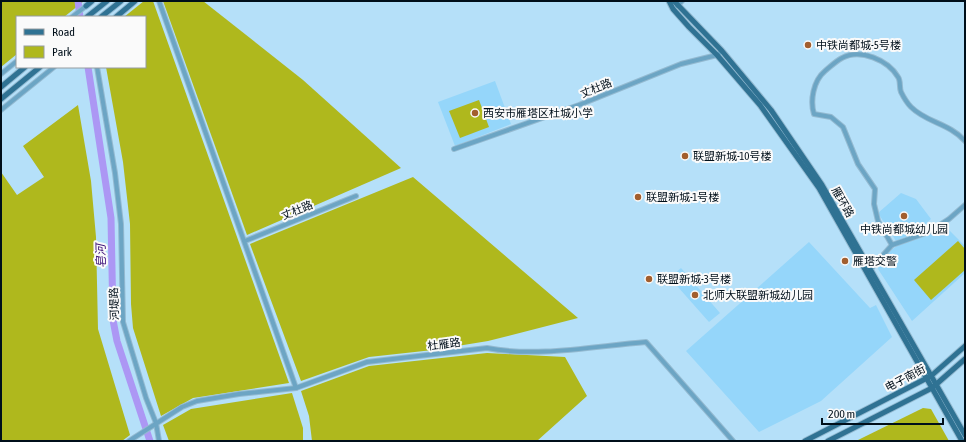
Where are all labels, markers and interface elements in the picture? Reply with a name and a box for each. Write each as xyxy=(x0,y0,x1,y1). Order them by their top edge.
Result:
legend xyxy=(16,16,146,68)
text: Road xyxy=(52,25,75,39)
place label: 中铁尚都城-5号楼 xyxy=(816,39,901,51)
marker: 中铁尚都城-5号楼 xyxy=(803,40,813,50)
text: Park xyxy=(52,45,73,59)
street label: 丈杜路 xyxy=(578,76,614,100)
place label: 西安市雁塔区杜城小学 xyxy=(483,107,593,119)
marker: 西安市雁塔区杜城小学 xyxy=(470,108,480,118)
place label: 联盟新城-10号楼 xyxy=(693,150,772,162)
marker: 联盟新城-10号楼 xyxy=(680,151,690,161)
street label: 雁环路 xyxy=(830,185,856,219)
place label: 联盟新城-1号楼 xyxy=(646,191,719,203)
marker: 联盟新城-1号楼 xyxy=(633,192,643,202)
street label: 丈杜路 xyxy=(279,198,315,222)
marker: 中铁尚都城幼儿园 xyxy=(899,211,909,221)
place label: 中铁尚都城幼儿园 xyxy=(860,223,948,235)
water label: 皂河 xyxy=(94,242,108,268)
place label: 雁塔交警 xyxy=(853,255,897,267)
marker: 雁塔交警 xyxy=(840,256,850,266)
place label: 联盟新城-3号楼 xyxy=(657,273,731,285)
marker: 联盟新城-3号楼 xyxy=(644,274,654,284)
street label: 河堤路 xyxy=(107,287,121,321)
place label: 北师大联盟新城幼儿园 xyxy=(703,289,813,301)
marker: 北师大联盟新城幼儿园 xyxy=(690,290,700,300)
street label: 杜雁路 xyxy=(427,336,461,352)
street label: 电子南街 xyxy=(883,362,927,394)
scale bar xyxy=(822,400,943,426)
text: 200 m xyxy=(828,407,855,421)

